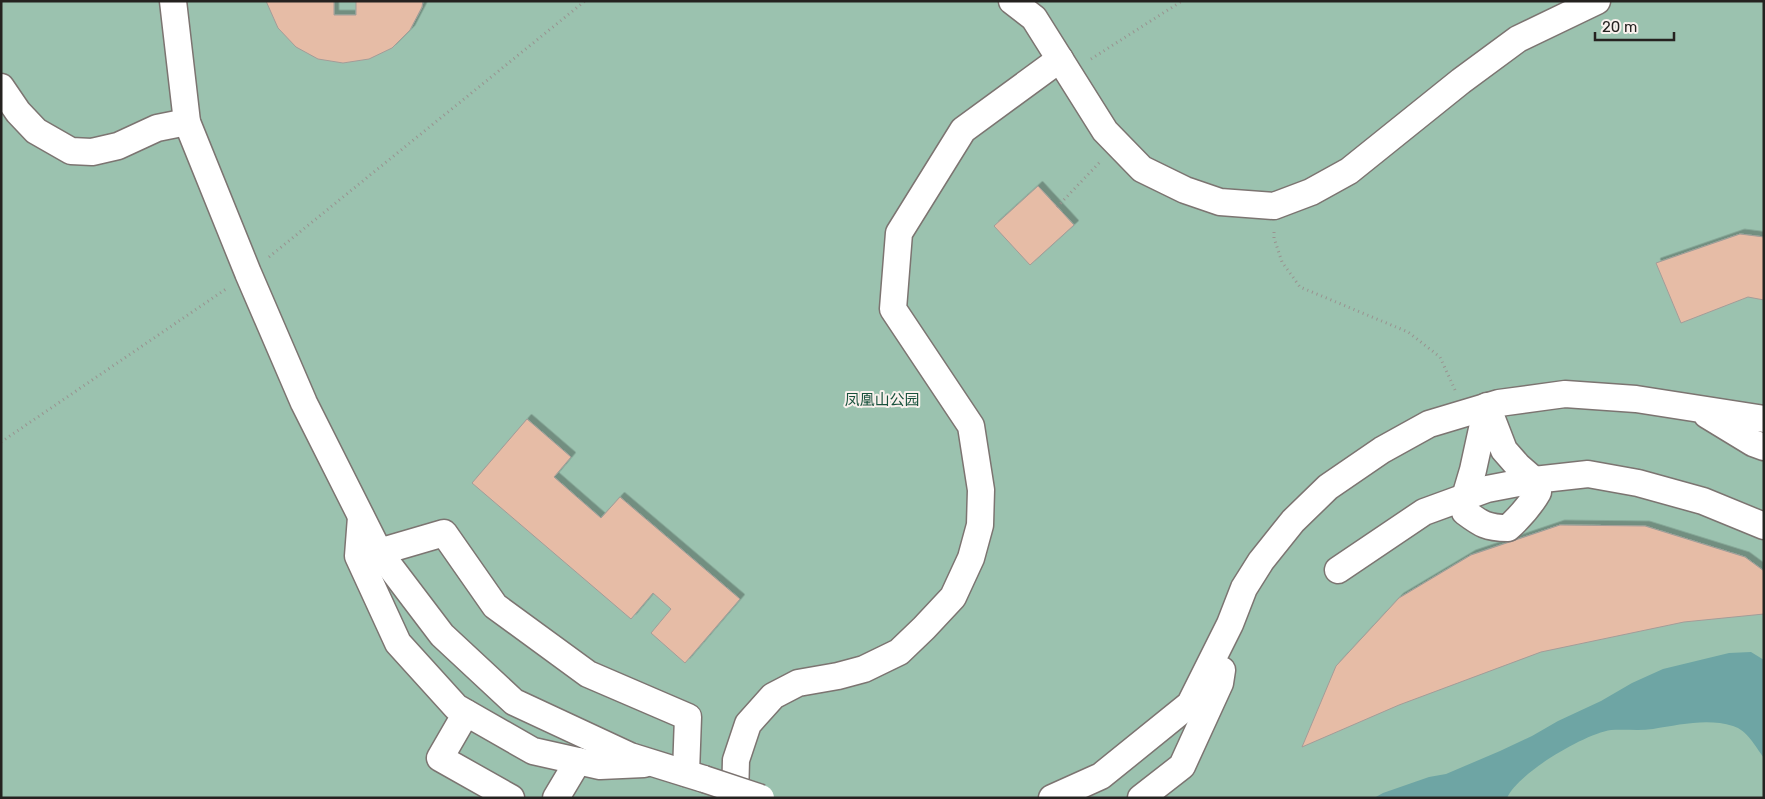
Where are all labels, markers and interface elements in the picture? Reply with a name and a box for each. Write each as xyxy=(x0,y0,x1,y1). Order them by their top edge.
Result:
scale bar xyxy=(1595,10,1674,42)
text: 20 m xyxy=(1602,18,1637,36)
park label: 凤凰山公园 xyxy=(844,391,920,409)

